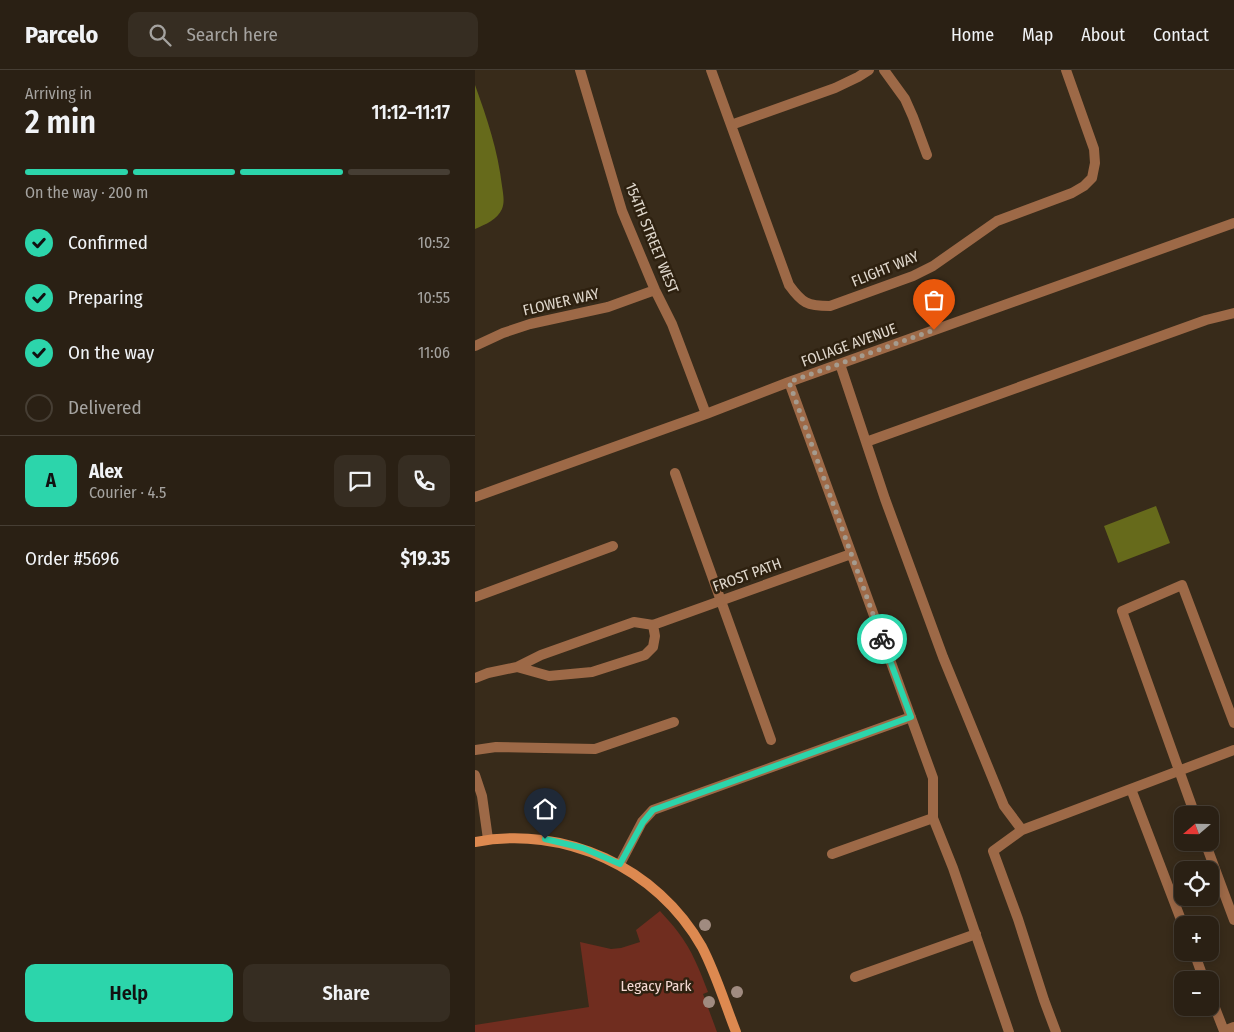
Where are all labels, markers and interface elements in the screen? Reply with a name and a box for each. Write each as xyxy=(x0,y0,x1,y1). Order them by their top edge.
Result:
search box xyxy=(128,12,478,57)
text: Parcelo xyxy=(25,21,98,49)
icon: search xyxy=(146,21,174,49)
text: Search here xyxy=(186,23,278,46)
text: Home xyxy=(951,24,994,46)
text: Map xyxy=(1022,24,1053,46)
text: About xyxy=(1081,24,1125,46)
text: Contact xyxy=(1153,24,1209,46)
text: Arriving in xyxy=(25,84,92,103)
text: 11:12–11:17 xyxy=(372,101,450,124)
text: 2 min xyxy=(25,103,96,141)
street label: 154TH STREET WEST xyxy=(622,180,682,296)
text: On the way · 200 m xyxy=(25,183,148,202)
icon: check xyxy=(25,229,53,257)
text: Confirmed xyxy=(68,231,148,254)
text: 10:52 xyxy=(418,233,450,252)
street label: FLIGHT WAY xyxy=(849,247,922,291)
pin xyxy=(913,279,955,330)
icon: check xyxy=(25,284,53,312)
street label: FLOWER WAY xyxy=(521,284,601,320)
text: Preparing xyxy=(68,286,143,309)
icon: bag xyxy=(920,286,948,314)
text: 10:55 xyxy=(417,288,450,307)
street label: FOLIAGE AVENUE xyxy=(799,319,899,371)
icon: check xyxy=(25,339,53,367)
text: On the way xyxy=(68,341,154,364)
text: 11:06 xyxy=(418,343,450,362)
text: Delivered xyxy=(68,396,142,419)
button: chat xyxy=(334,455,386,507)
button: phone xyxy=(398,455,450,507)
text: Alex xyxy=(89,460,123,483)
text: A xyxy=(46,469,56,492)
text: Courier · 4.5 xyxy=(89,483,166,502)
text: Order #5696 xyxy=(25,547,119,570)
text: $19.35 xyxy=(400,547,450,570)
street label: FROST PATH xyxy=(710,554,784,596)
courier xyxy=(857,614,907,664)
icon: bike xyxy=(868,625,896,653)
pin xyxy=(524,788,566,839)
icon: home xyxy=(531,795,559,823)
north arrow xyxy=(1174,806,1219,851)
map controls xyxy=(1174,806,1219,1016)
button: locate xyxy=(1174,861,1219,906)
button: + xyxy=(1174,916,1219,961)
button: Help xyxy=(25,964,233,1022)
button: Share xyxy=(243,964,450,1022)
button: − xyxy=(1174,971,1219,1016)
park label: Legacy Park xyxy=(620,977,692,995)

